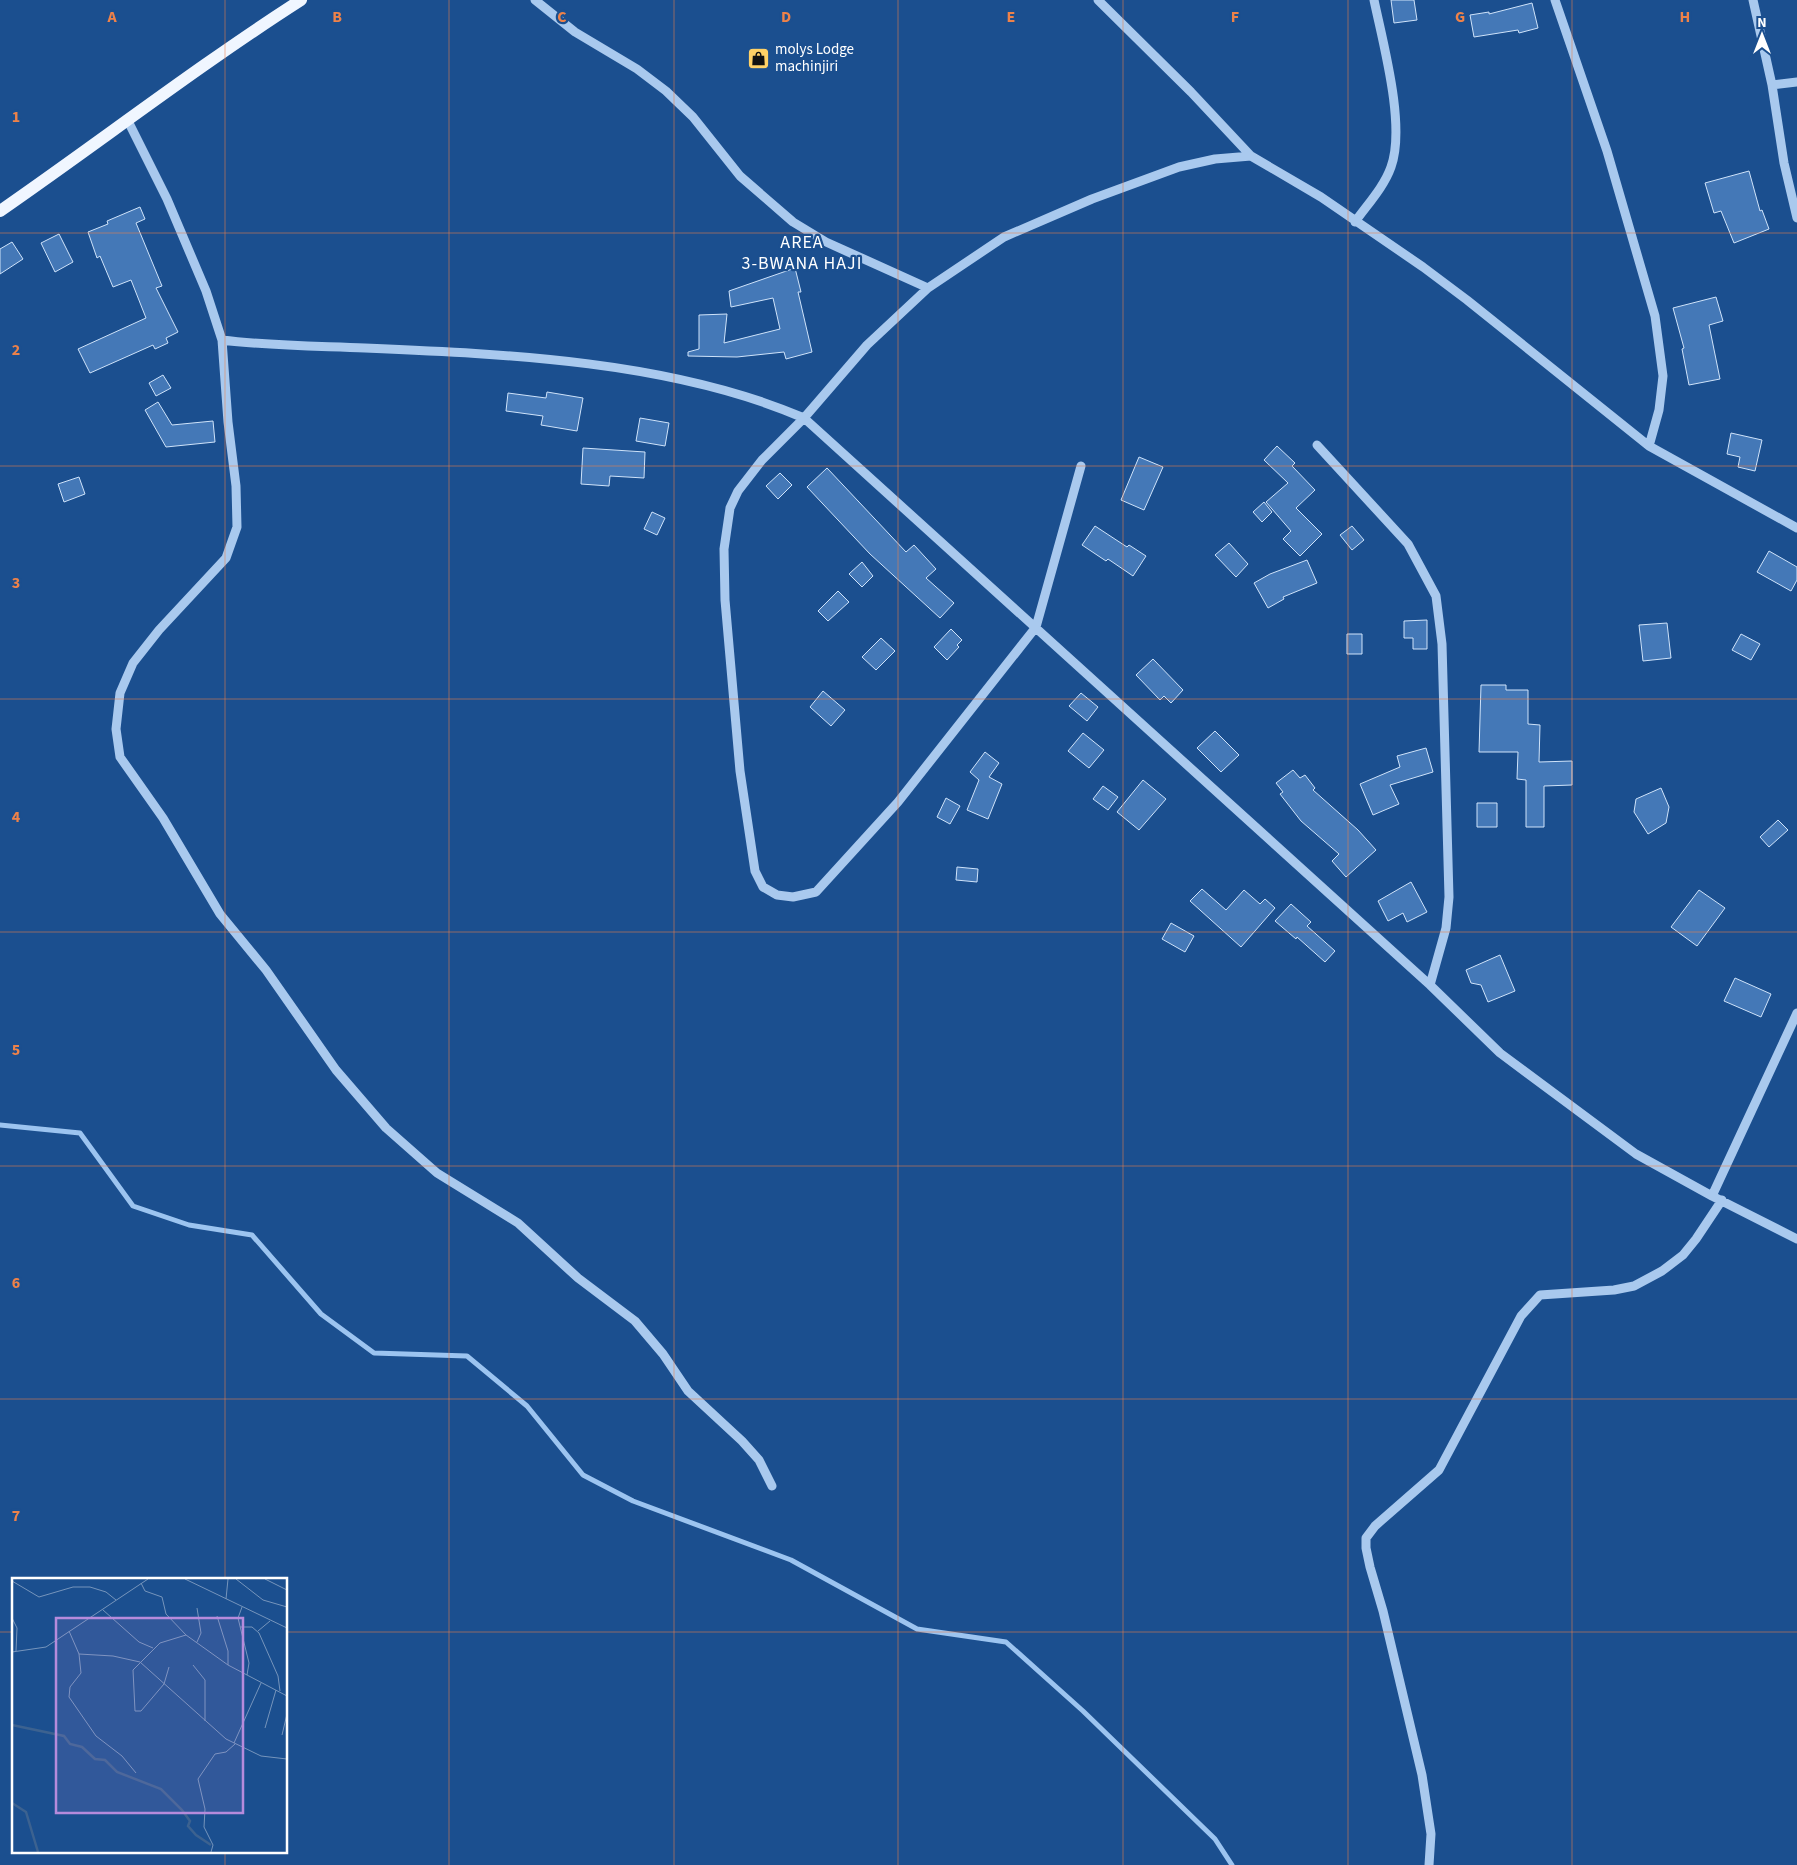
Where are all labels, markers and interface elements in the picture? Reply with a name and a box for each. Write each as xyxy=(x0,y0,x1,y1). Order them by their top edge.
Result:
text: A xyxy=(106,6,117,28)
text: B xyxy=(332,6,342,28)
text: C xyxy=(557,6,567,28)
text: D xyxy=(781,6,791,28)
text: E xyxy=(1007,6,1015,28)
text: F xyxy=(1231,6,1239,28)
text: G xyxy=(1455,6,1465,28)
text: H xyxy=(1680,6,1690,28)
north arrow xyxy=(1737,10,1787,60)
text: N xyxy=(1757,13,1767,33)
place label: molys Lodge machinjiri xyxy=(775,39,854,77)
shop icon: molys Lodge machinjiri xyxy=(747,46,771,70)
text: 1 xyxy=(12,106,20,128)
district label: AREA 3-BWANA HAJI xyxy=(742,230,862,276)
text: 2 xyxy=(12,339,20,361)
text: 3 xyxy=(12,572,20,594)
text: 4 xyxy=(12,806,21,828)
text: 5 xyxy=(12,1039,20,1061)
text: 6 xyxy=(12,1272,20,1294)
text: 7 xyxy=(12,1505,20,1527)
inset map xyxy=(12,1578,288,1852)

